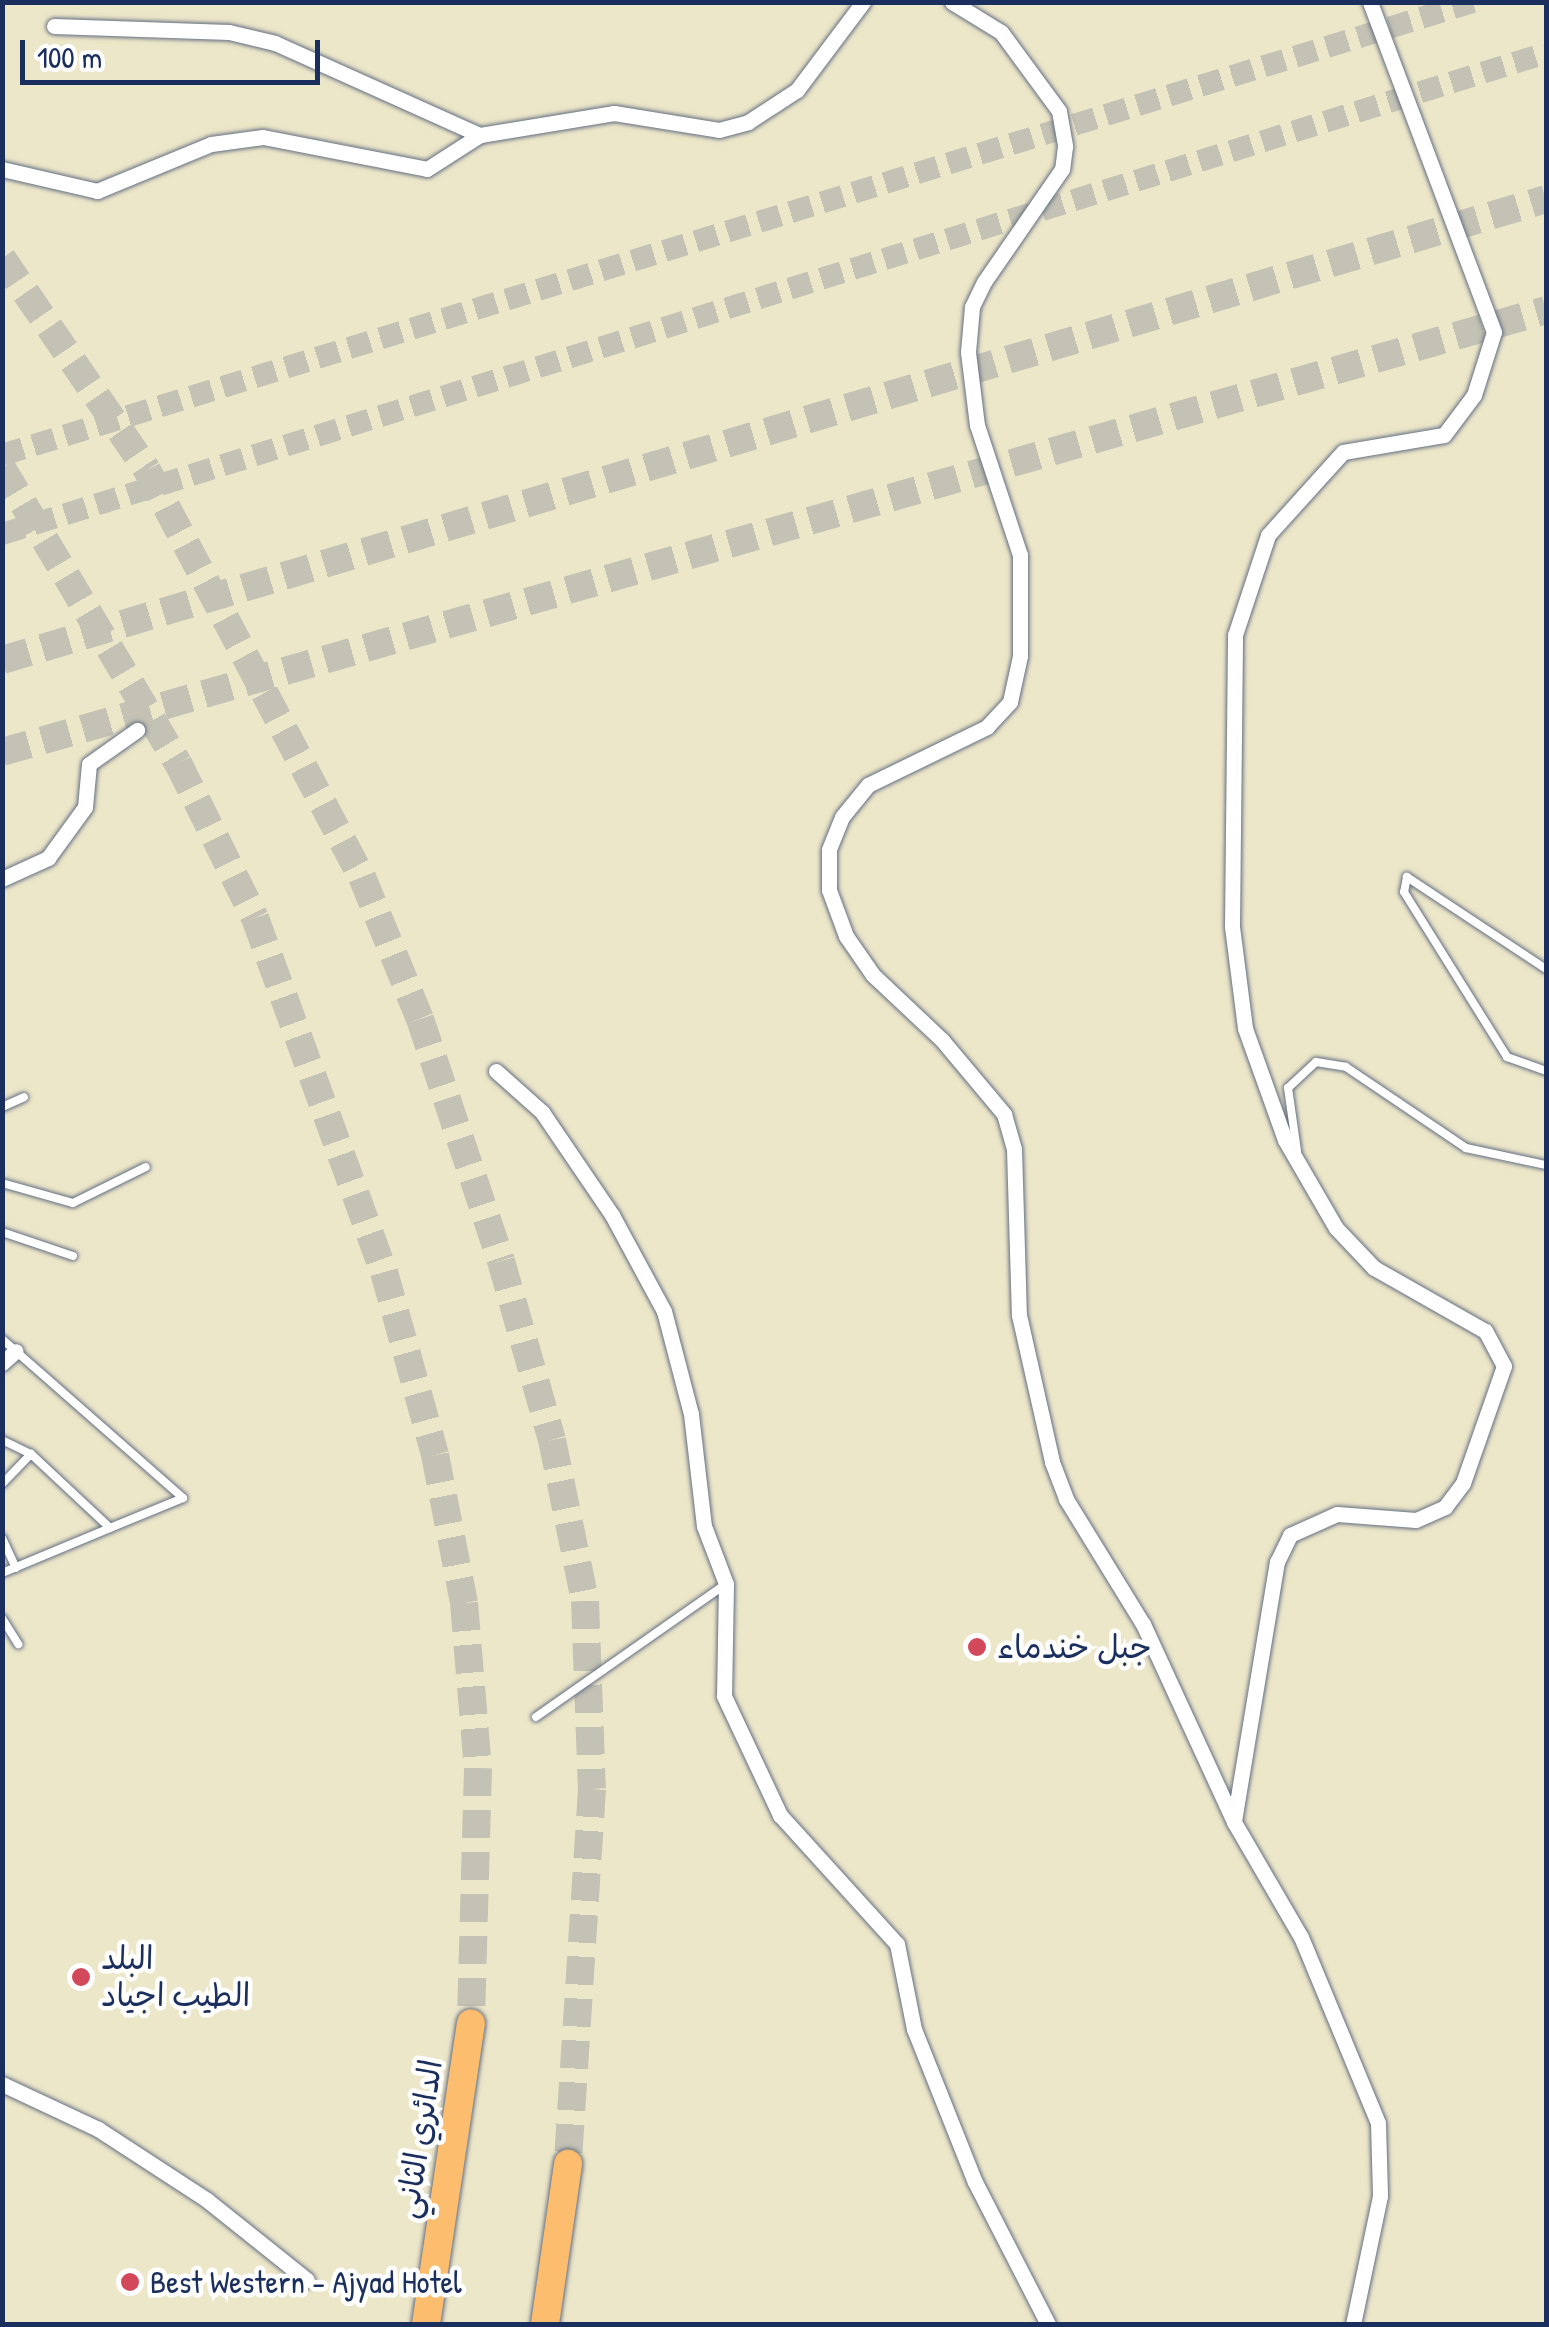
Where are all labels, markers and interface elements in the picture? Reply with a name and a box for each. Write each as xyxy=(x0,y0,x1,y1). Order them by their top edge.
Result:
scale bar xyxy=(25,20,325,82)
text: 100 m xyxy=(37,37,102,77)
place label: جبل خندماء xyxy=(997,1628,1152,1666)
marker: جبل خندماء xyxy=(966,1636,988,1658)
place label: البلد الطيب اجياد xyxy=(101,1940,250,2015)
marker: البلد الطيب اجياد xyxy=(70,1966,92,1988)
street label: الدائري الثاني xyxy=(388,2057,450,2221)
place label: Best Western - Ajyad Hotel xyxy=(150,2263,462,2301)
marker: Best Western - Ajyad Hotel xyxy=(119,2271,141,2293)

